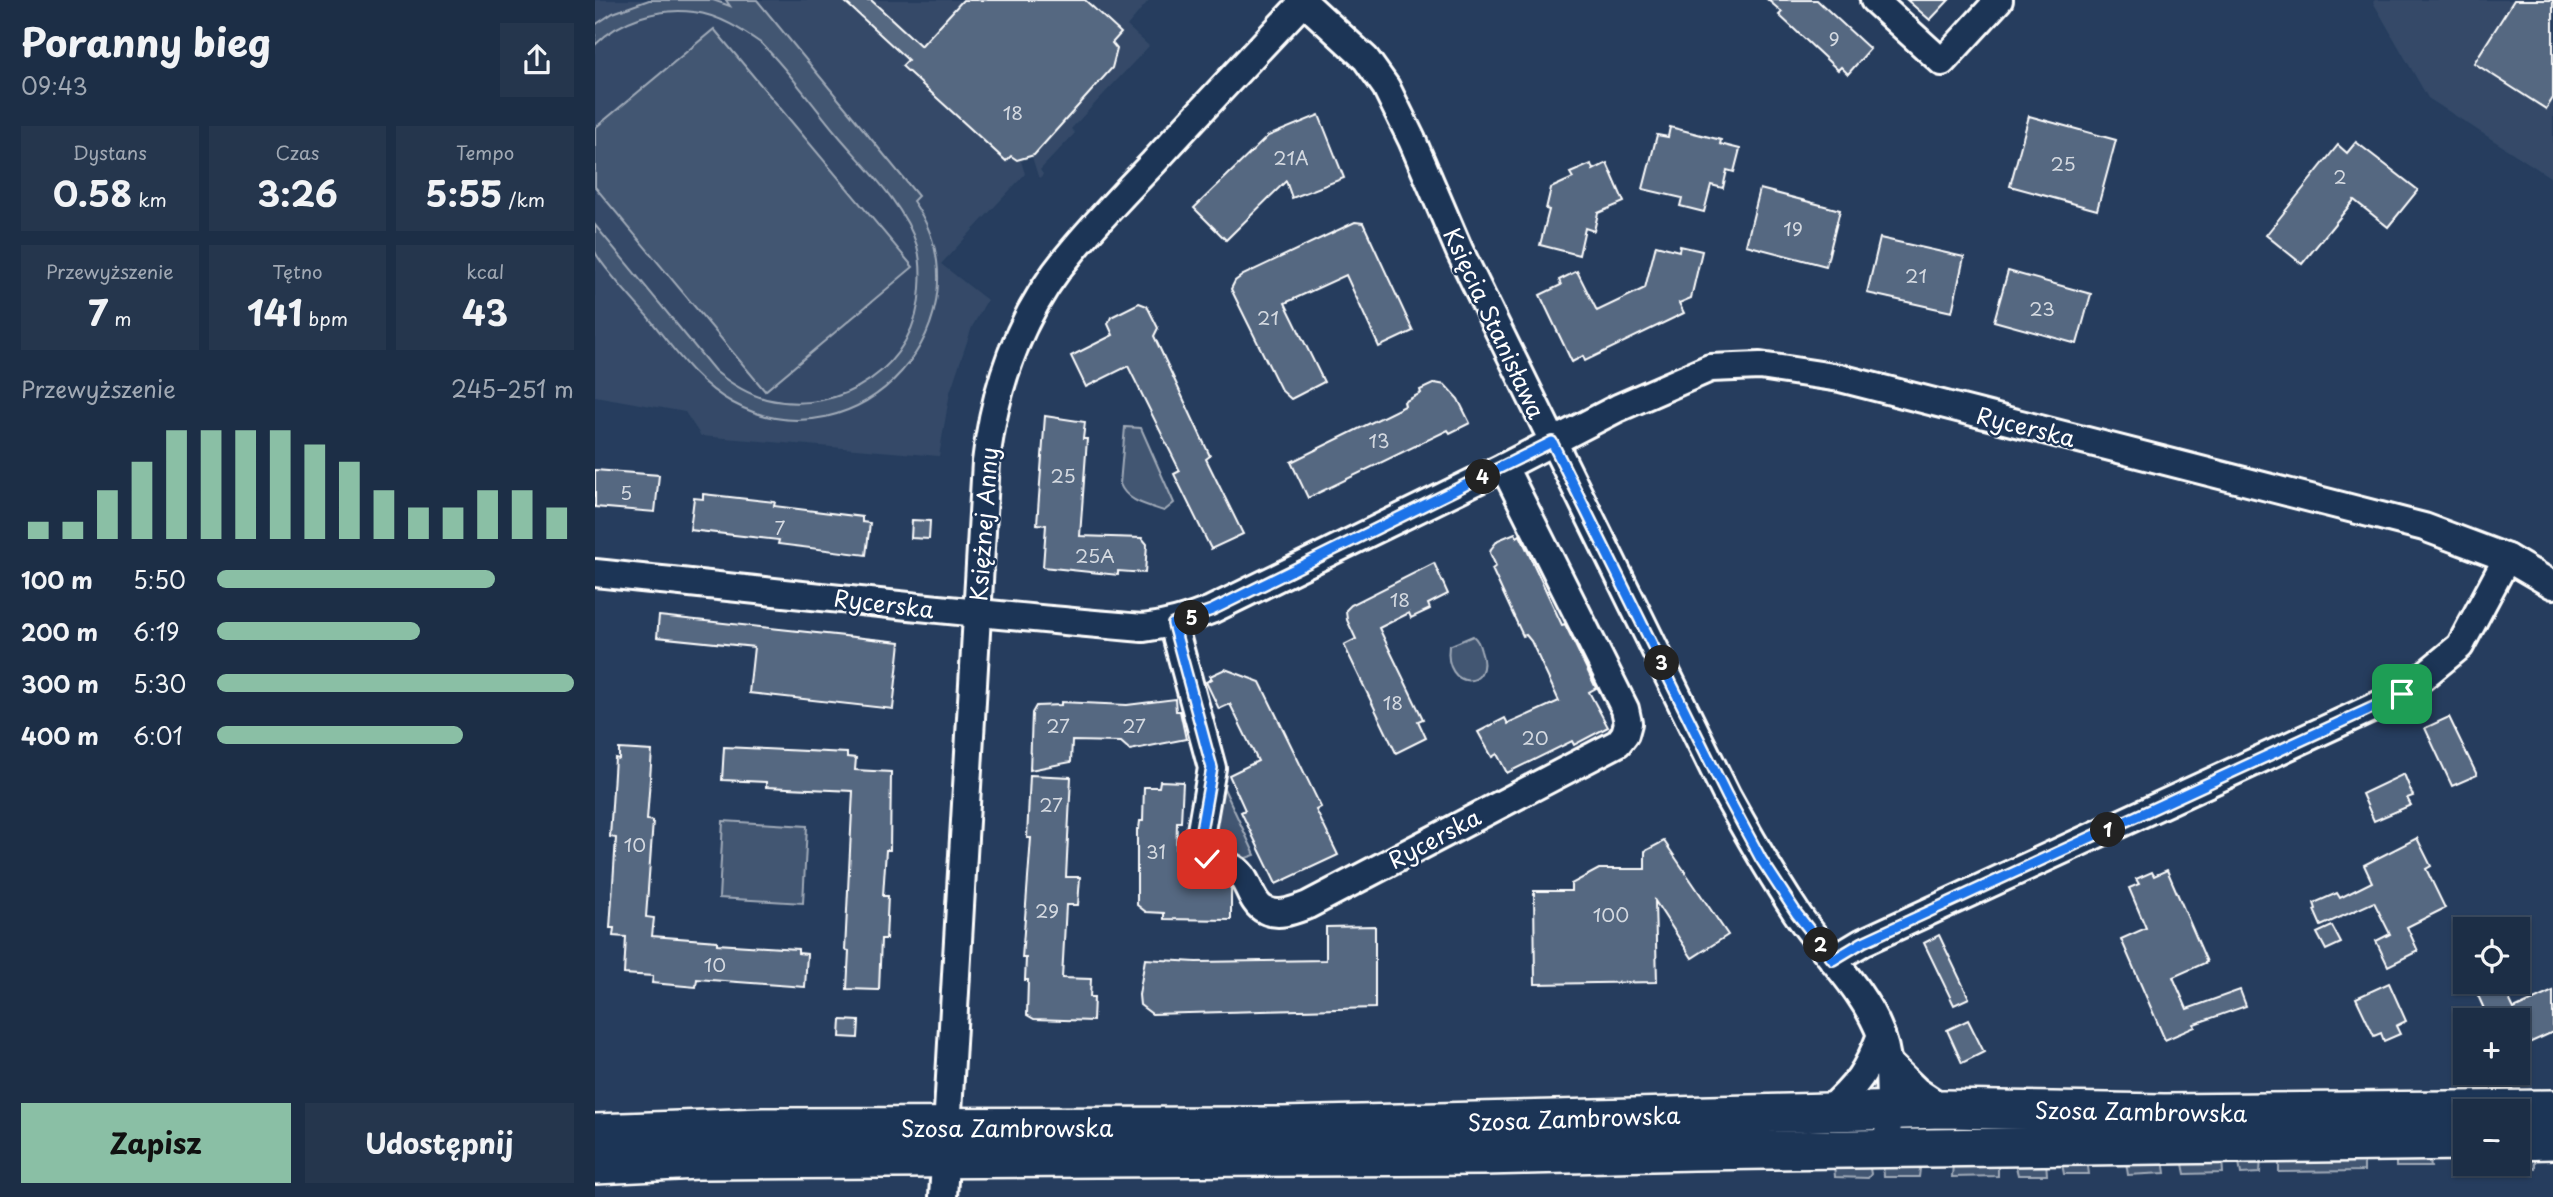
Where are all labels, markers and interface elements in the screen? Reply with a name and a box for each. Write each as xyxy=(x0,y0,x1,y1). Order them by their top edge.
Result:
text: Poranny bieg xyxy=(21,13,271,70)
button: share xyxy=(500,23,574,97)
house number: 9 xyxy=(1828,24,1840,52)
text: 09:43 xyxy=(21,68,88,103)
house number: 18 xyxy=(1003,98,1023,126)
text: Dystans xyxy=(73,138,147,166)
text: Czas xyxy=(275,138,320,166)
text: Tempo xyxy=(456,138,514,166)
house number: 21A xyxy=(1273,143,1309,171)
house number: 25 xyxy=(2050,149,2076,177)
house number: 2 xyxy=(2333,162,2347,190)
text: 0.58 xyxy=(53,166,132,219)
text: 3:26 xyxy=(257,166,338,219)
text: 5:55 xyxy=(425,166,502,219)
text: km xyxy=(132,185,167,213)
text: /km xyxy=(502,185,545,213)
house number: 19 xyxy=(1783,214,1803,242)
street label: Księcia Stanisława xyxy=(1435,222,1555,425)
text: Przewyższenie xyxy=(46,257,174,285)
text: Tętno xyxy=(272,257,323,285)
text: kcal xyxy=(466,257,504,285)
house number: 21 xyxy=(1905,261,1927,289)
text: 7 xyxy=(88,285,108,338)
text: 141 xyxy=(247,285,302,338)
text: 43 xyxy=(462,285,508,338)
house number: 23 xyxy=(2029,294,2055,322)
house number: 21 xyxy=(1257,303,1279,331)
text: m xyxy=(108,304,132,332)
text: bpm xyxy=(302,304,348,332)
text: Przewyższenie xyxy=(21,371,176,406)
text: 245–251 m xyxy=(451,371,574,406)
street label: Rycerska xyxy=(1973,397,2080,455)
house number: 13 xyxy=(1368,426,1390,454)
street label: Księżnej Anny xyxy=(960,446,1006,602)
pin: 4 xyxy=(1465,460,1501,494)
house number: 25 xyxy=(1050,461,1076,489)
text: 4 xyxy=(1476,462,1489,490)
house number: 5 xyxy=(620,478,632,506)
house number: 7 xyxy=(775,513,786,541)
house number: 25A xyxy=(1075,541,1115,569)
text: 100 m xyxy=(21,562,93,597)
text: 5:50 xyxy=(133,562,186,597)
street label: Rycerska xyxy=(832,579,937,627)
house number: 18 xyxy=(1390,585,1410,613)
pin: 5 xyxy=(1175,600,1209,636)
text: 5 xyxy=(1185,603,1198,631)
text: 200 m xyxy=(21,614,98,649)
text: 6:19 xyxy=(133,614,179,649)
pin: 3 xyxy=(1645,646,1679,680)
text: 3 xyxy=(1655,648,1668,676)
pin xyxy=(2372,664,2432,724)
text: 300 m xyxy=(21,666,99,701)
text: 5:30 xyxy=(133,666,186,701)
icon: arrive xyxy=(2383,675,2421,713)
house number: 18 xyxy=(1383,688,1403,716)
house number: 27 xyxy=(1046,711,1070,739)
house number: 27 xyxy=(1122,711,1146,739)
text: 400 m xyxy=(21,718,99,753)
text: 6:01 xyxy=(133,718,183,753)
house number: 20 xyxy=(1521,723,1549,751)
house number: 27 xyxy=(1039,790,1063,818)
street label: Rycerska xyxy=(1381,799,1487,877)
pin: 1 xyxy=(2091,812,2125,848)
text: 1 xyxy=(2103,815,2112,843)
pin xyxy=(1177,829,1237,889)
house number: 10 xyxy=(624,830,646,858)
house number: 31 xyxy=(1146,837,1166,865)
icon: check xyxy=(1188,840,1226,878)
house number: 29 xyxy=(1035,896,1059,924)
house number: 100 xyxy=(1593,900,1629,928)
map controls xyxy=(2453,917,2530,1176)
button: locate xyxy=(2453,917,2530,994)
pin: 2 xyxy=(1803,928,1839,962)
text: 2 xyxy=(1814,930,1827,958)
house number: 10 xyxy=(704,950,726,978)
button: + xyxy=(2453,1008,2530,1085)
street label: Szosa Zambrowska xyxy=(2034,1092,2248,1130)
street label: Szosa Zambrowska xyxy=(1467,1097,1682,1139)
button: − xyxy=(2453,1099,2530,1176)
button: Zapisz xyxy=(21,1103,291,1183)
button: Udostępnij xyxy=(305,1103,574,1183)
street label: Szosa Zambrowska xyxy=(901,1110,1114,1145)

